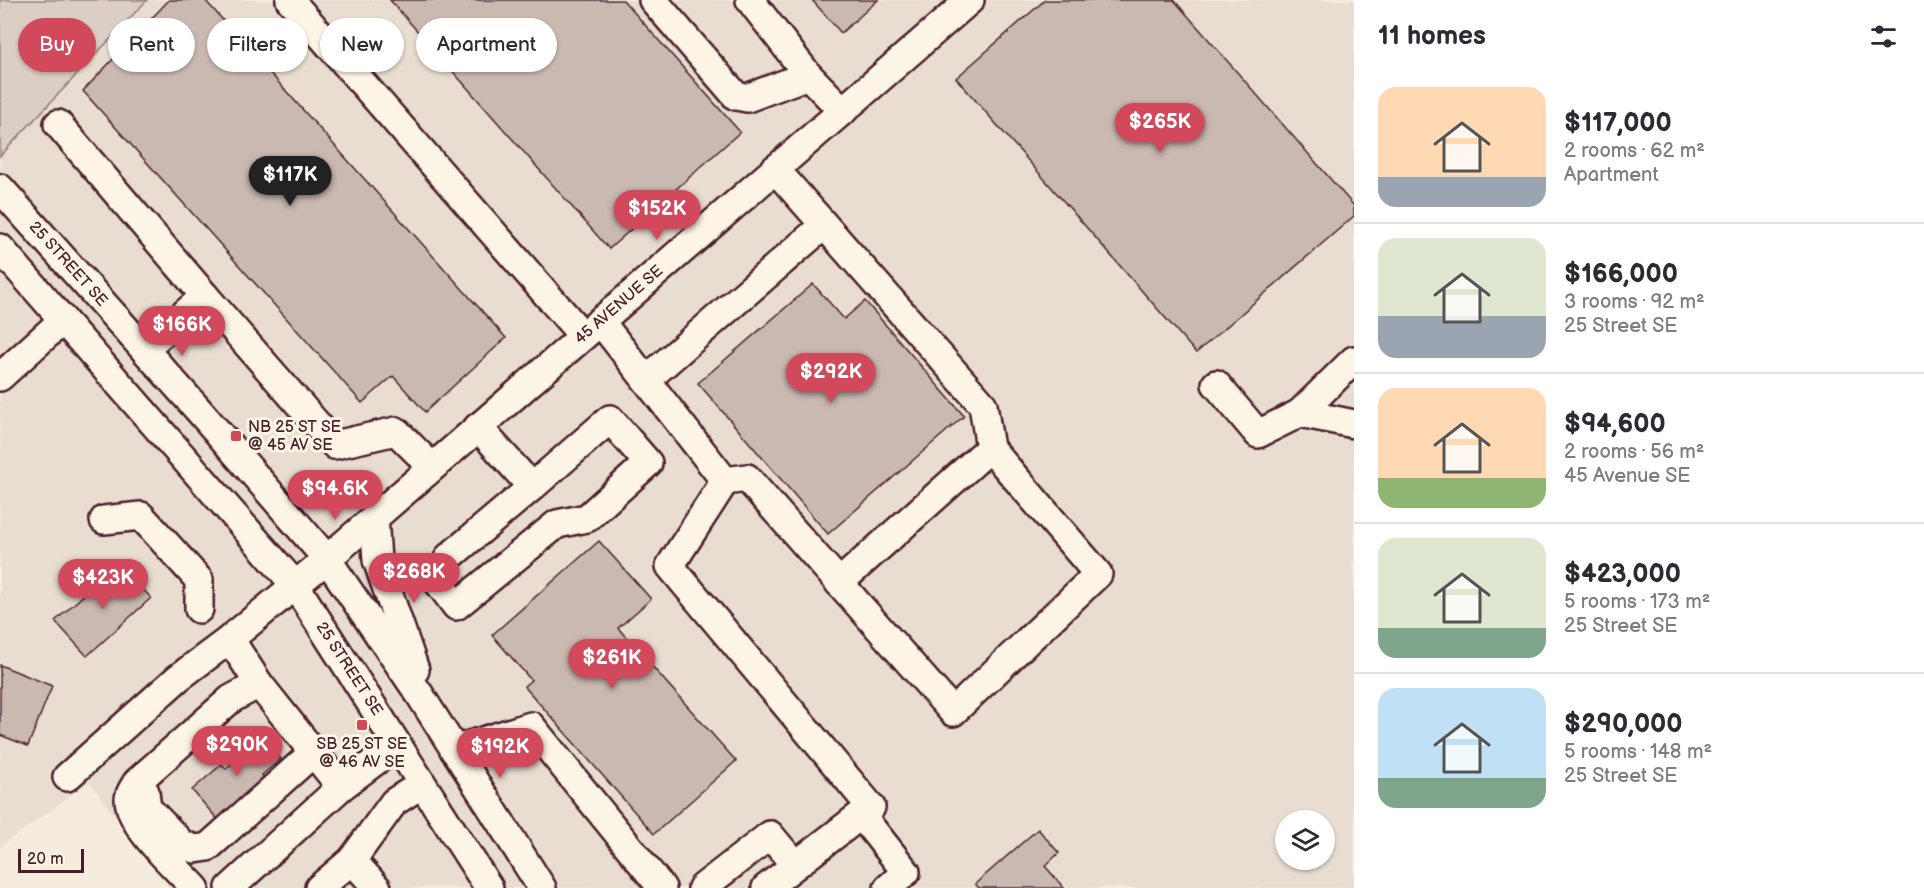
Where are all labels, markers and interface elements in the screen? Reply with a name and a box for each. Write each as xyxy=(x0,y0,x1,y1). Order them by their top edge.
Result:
chip: Buy xyxy=(18,18,96,72)
chip: Rent xyxy=(108,18,195,72)
chip: Filters xyxy=(207,18,308,72)
chip: New xyxy=(320,18,404,72)
chip: Apartment xyxy=(416,18,557,72)
icon: filters xyxy=(1867,20,1900,53)
text: 11 homes xyxy=(1378,21,1486,52)
pin: $265K xyxy=(1118,103,1202,154)
text: $117,000 xyxy=(1564,108,1672,139)
text: $265K xyxy=(1129,110,1191,134)
icon: home xyxy=(1426,111,1498,183)
text: 2 rooms · 62 m² xyxy=(1564,139,1705,163)
pin: $117K xyxy=(248,156,332,207)
text: $117K xyxy=(263,163,317,187)
text: Apartment xyxy=(1564,163,1659,187)
pin: $152K xyxy=(615,190,699,241)
text: $152K xyxy=(628,197,686,221)
street label: 25 STREET SE xyxy=(25,218,111,310)
text: $166,000 xyxy=(1564,259,1678,290)
street label: 45 AVENUE SE xyxy=(571,262,667,348)
icon: home xyxy=(1426,262,1498,334)
text: 3 rooms · 92 m² xyxy=(1564,290,1705,314)
pin: $166K xyxy=(140,306,224,357)
text: $166K xyxy=(152,313,212,337)
text: 25 Street SE xyxy=(1564,314,1677,338)
pin: $292K xyxy=(789,353,873,404)
text: $292K xyxy=(800,360,862,384)
text: $94,600 xyxy=(1564,409,1666,440)
icon: home xyxy=(1426,412,1498,484)
place label: NB 25 ST SE @ 45 AV SE xyxy=(248,418,341,455)
marker: NB 25 ST SE @ 45 AV SE xyxy=(229,429,243,443)
text: 2 rooms · 56 m² xyxy=(1564,440,1704,464)
text: 45 Avenue SE xyxy=(1564,464,1690,488)
pin: $94.6K xyxy=(286,470,384,521)
text: $94.6K xyxy=(302,477,368,501)
pin: $268K xyxy=(372,553,456,604)
pin: $423K xyxy=(61,559,145,610)
text: $423,000 xyxy=(1564,559,1681,590)
text: $268K xyxy=(383,560,445,584)
icon: home xyxy=(1426,562,1498,634)
text: $423K xyxy=(72,566,134,590)
text: 5 rooms · 173 m² xyxy=(1564,590,1710,614)
text: 25 Street SE xyxy=(1564,614,1677,638)
street label: 25 STREET SE xyxy=(312,619,386,719)
pin: $261K xyxy=(570,639,654,690)
text: $261K xyxy=(582,646,642,670)
text: $290,000 xyxy=(1564,709,1683,740)
icon: home xyxy=(1426,712,1498,784)
marker: SB 25 ST SE @ 46 AV SE xyxy=(355,718,369,732)
pin: $290K xyxy=(195,726,279,777)
pin: $192K xyxy=(458,728,542,779)
text: $290K xyxy=(206,733,268,757)
place label: SB 25 ST SE @ 46 AV SE xyxy=(317,735,407,772)
text: $192K xyxy=(471,735,529,759)
text: 5 rooms · 148 m² xyxy=(1564,740,1712,764)
text: 25 Street SE xyxy=(1564,764,1677,788)
map controls xyxy=(1275,810,1335,870)
button: layers xyxy=(1275,810,1335,870)
scale bar xyxy=(18,846,84,874)
text: 20 m xyxy=(27,850,63,869)

